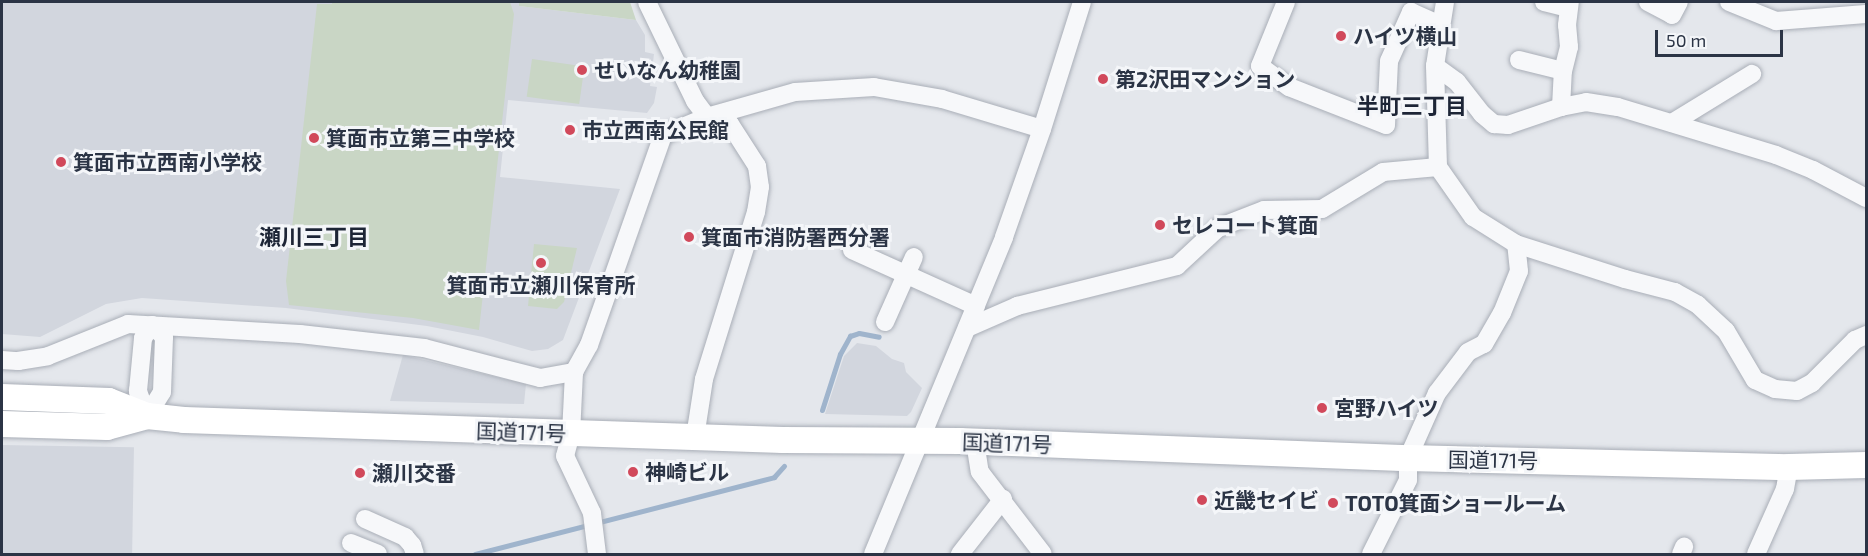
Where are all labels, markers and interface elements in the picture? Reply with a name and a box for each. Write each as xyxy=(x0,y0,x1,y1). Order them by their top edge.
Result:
scale bar xyxy=(1658,18,1786,56)
place label: ハイツ横山 xyxy=(1353,23,1458,49)
marker: ハイツ横山 xyxy=(1334,29,1348,43)
text: 50 m xyxy=(1666,29,1706,51)
place label: せいなん幼稚園 xyxy=(594,57,741,83)
marker: せいなん幼稚園 xyxy=(575,63,589,77)
place label: 第2沢田マンション xyxy=(1115,66,1295,92)
marker: 第2沢田マンション xyxy=(1096,72,1110,86)
district label: 半町三丁目 xyxy=(1357,93,1467,119)
place label: 市立西南公民館 xyxy=(582,117,729,143)
marker: 市立西南公民館 xyxy=(563,123,577,137)
place label: 箕面市立第三中学校 xyxy=(326,125,515,151)
marker: 箕面市立第三中学校 xyxy=(307,131,321,145)
place label: 箕面市立西南小学校 xyxy=(73,149,262,175)
marker: 箕面市立西南小学校 xyxy=(54,155,68,169)
place label: セレコート箕面 xyxy=(1172,212,1319,238)
marker: セレコート箕面 xyxy=(1153,218,1167,232)
district label: 瀬川三丁目 xyxy=(259,224,369,250)
place label: 箕面市消防署西分署 xyxy=(701,224,890,250)
marker: 箕面市消防署西分署 xyxy=(682,230,696,244)
marker: 箕面市立瀬川保育所 xyxy=(534,256,548,270)
place label: 箕面市立瀬川保育所 xyxy=(447,272,635,298)
place label: 宮野ハイツ xyxy=(1334,395,1439,421)
marker: 宮野ハイツ xyxy=(1315,401,1329,415)
street label: 国道171号 xyxy=(475,418,567,446)
street label: 国道171号 xyxy=(961,429,1053,457)
street label: 国道171号 xyxy=(1448,447,1538,473)
place label: 神崎ビル xyxy=(645,459,729,485)
place label: 瀬川交番 xyxy=(372,460,456,486)
marker: 神崎ビル xyxy=(626,465,640,479)
marker: 瀬川交番 xyxy=(353,466,367,480)
place label: 近畿セイビ xyxy=(1214,487,1319,513)
place label: TOTO箕面ショールーム xyxy=(1345,490,1567,516)
marker: 近畿セイビ xyxy=(1195,493,1209,507)
marker: TOTO箕面ショールーム xyxy=(1326,496,1340,510)

